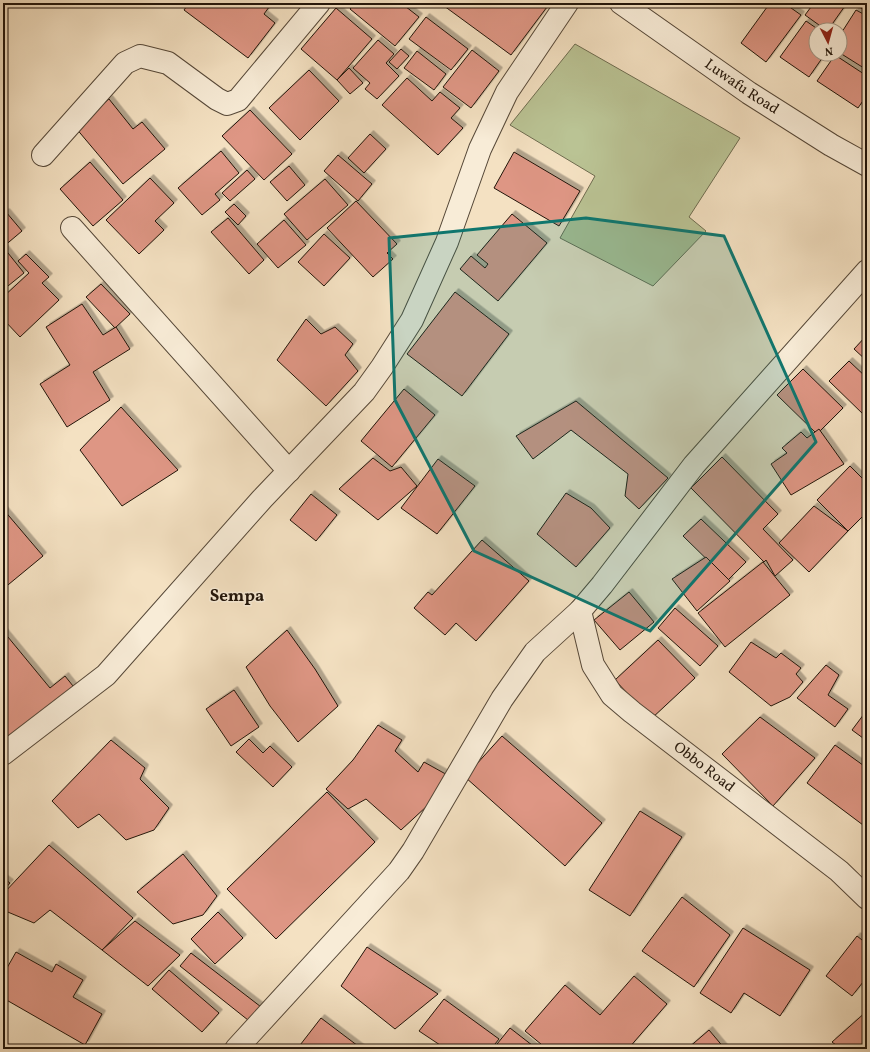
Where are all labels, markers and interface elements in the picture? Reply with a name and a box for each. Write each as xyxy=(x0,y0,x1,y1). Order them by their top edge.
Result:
north arrow xyxy=(808,22,848,62)
text: N xyxy=(824,43,834,58)
street label: Luwafu Road xyxy=(700,54,783,120)
district label: Sempa xyxy=(210,585,264,608)
street label: Obbo Road xyxy=(669,737,739,798)

